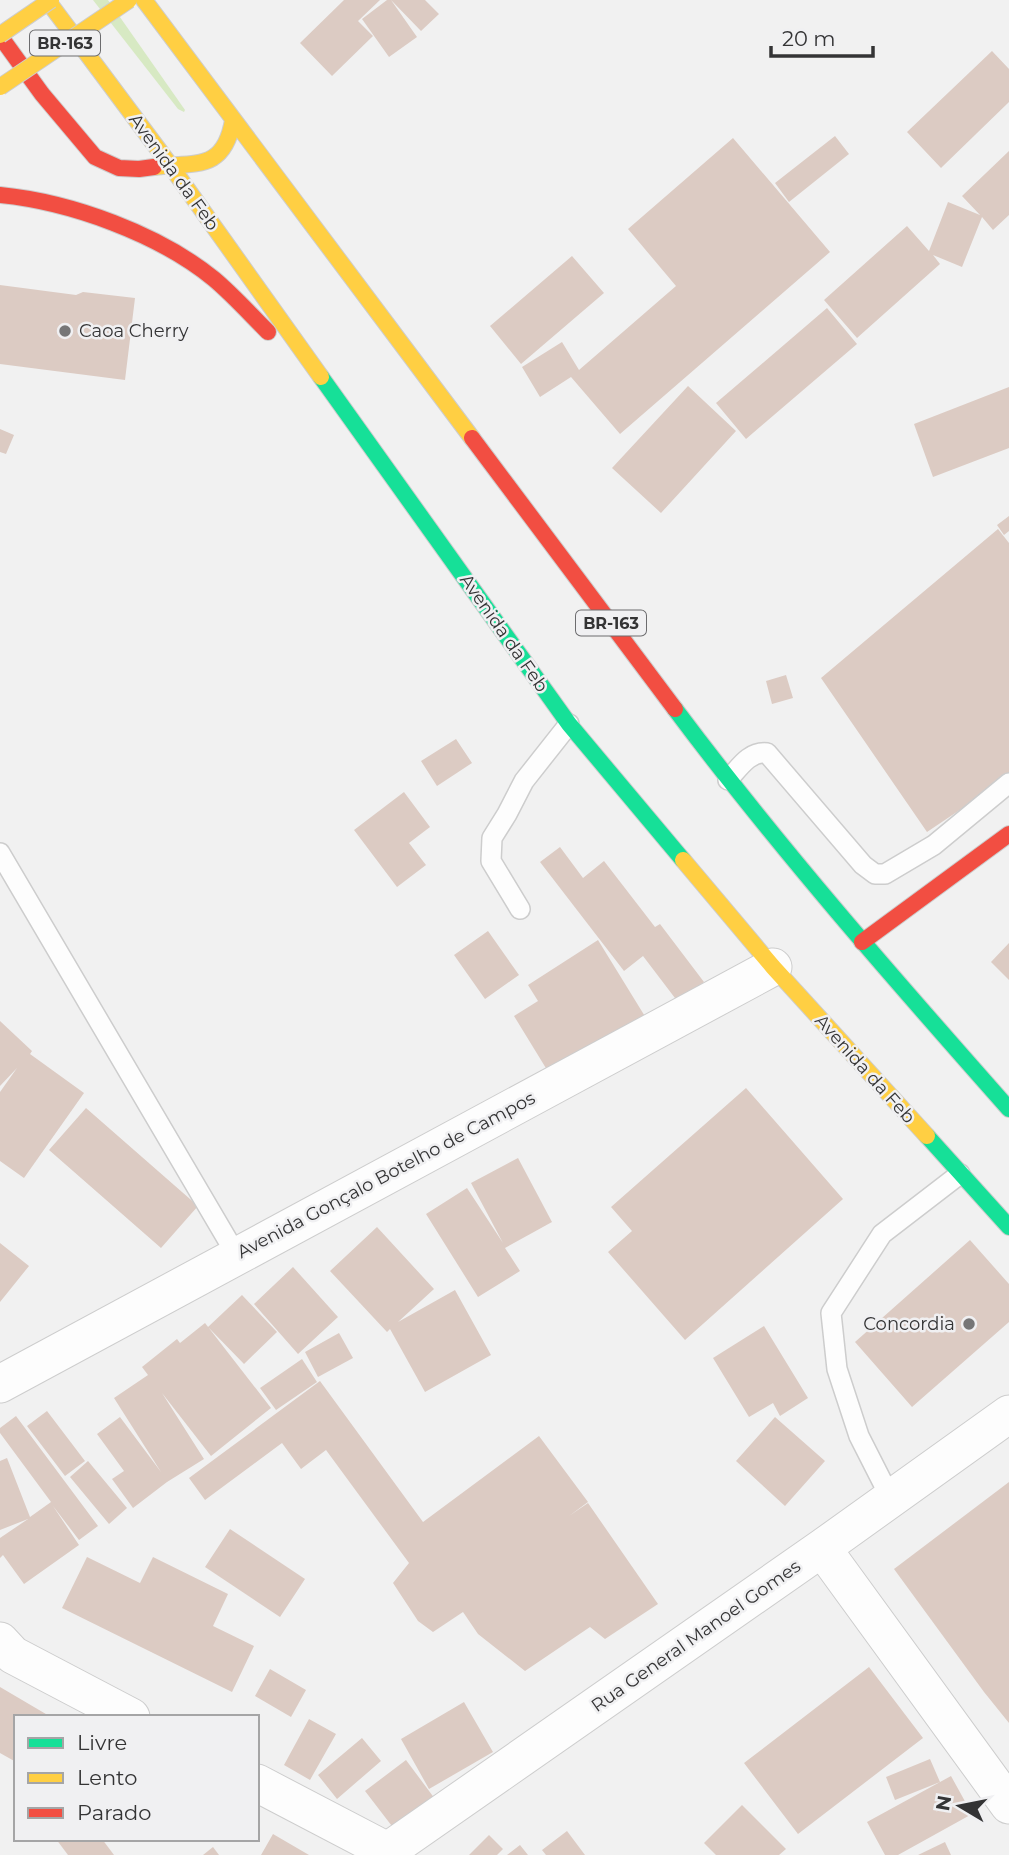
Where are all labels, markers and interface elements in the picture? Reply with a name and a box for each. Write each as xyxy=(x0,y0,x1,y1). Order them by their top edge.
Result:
scale bar xyxy=(771,14,872,58)
text: 20 m xyxy=(782,26,836,51)
road number: BR-163 xyxy=(30,31,100,56)
street label: Avenida da Feb xyxy=(124,109,224,235)
place label: Caoa Cherry xyxy=(79,320,189,342)
marker: Caoa Cherry xyxy=(57,323,73,339)
street label: Avenida da Feb xyxy=(455,570,553,696)
road number: BR-163 xyxy=(576,610,646,636)
street label: Avenida da Feb xyxy=(810,1010,920,1128)
street label: Avenida Gonçalo Botelho de Campos xyxy=(233,1087,539,1263)
place label: Concordia xyxy=(863,1313,955,1335)
marker: Concordia xyxy=(961,1316,977,1332)
street label: Rua General Manoel Gomes xyxy=(587,1555,805,1717)
legend xyxy=(14,1715,259,1841)
text: Livre xyxy=(77,1730,127,1755)
text: Lento xyxy=(77,1765,137,1790)
north arrow xyxy=(925,1771,995,1841)
text: N xyxy=(931,1794,956,1813)
text: Parado xyxy=(77,1800,152,1825)

